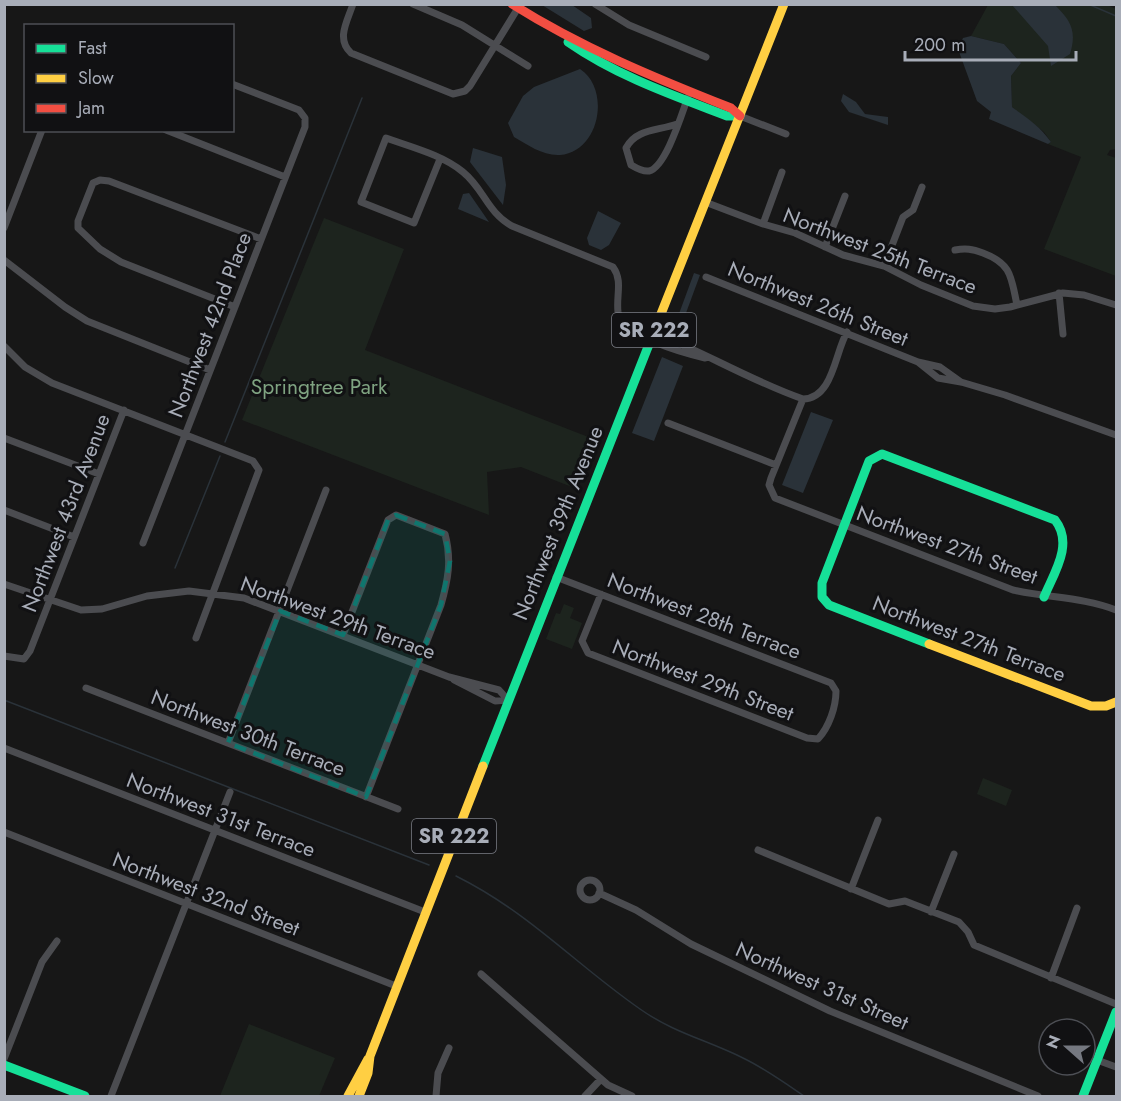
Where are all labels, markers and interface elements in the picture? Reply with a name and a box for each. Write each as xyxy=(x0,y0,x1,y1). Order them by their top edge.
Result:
legend xyxy=(24,24,234,132)
scale bar xyxy=(905,24,1076,62)
text: 200 m xyxy=(914,32,965,58)
text: Fast xyxy=(78,35,107,61)
text: Slow xyxy=(78,65,115,91)
text: Jam xyxy=(76,95,105,121)
street label: Northwest 25th Terrace xyxy=(779,200,981,302)
street label: Northwest 42nd Place xyxy=(161,228,259,422)
street label: Northwest 26th Street xyxy=(723,254,913,354)
road number: SR 222 xyxy=(612,313,696,347)
park label: Springtree Park xyxy=(251,372,388,402)
street label: Northwest 43rd Avenue xyxy=(14,409,118,616)
street label: Northwest 39th Avenue xyxy=(505,421,611,625)
street label: Northwest 27th Street xyxy=(852,498,1042,592)
street label: Northwest 28th Terrace xyxy=(603,565,805,667)
street label: Northwest 29th Terrace xyxy=(236,569,440,667)
street label: Northwest 27th Terrace xyxy=(868,588,1070,690)
street label: Northwest 29th Street xyxy=(608,632,798,728)
street label: Northwest 30th Terrace xyxy=(147,682,350,784)
street label: Northwest 31st Terrace xyxy=(122,765,320,865)
road number: SR 222 xyxy=(412,819,496,853)
street label: Northwest 32nd Street xyxy=(108,844,304,944)
street label: Northwest 31st Street xyxy=(731,934,913,1038)
north arrow xyxy=(1037,1017,1097,1077)
text: N xyxy=(1040,1032,1066,1052)

